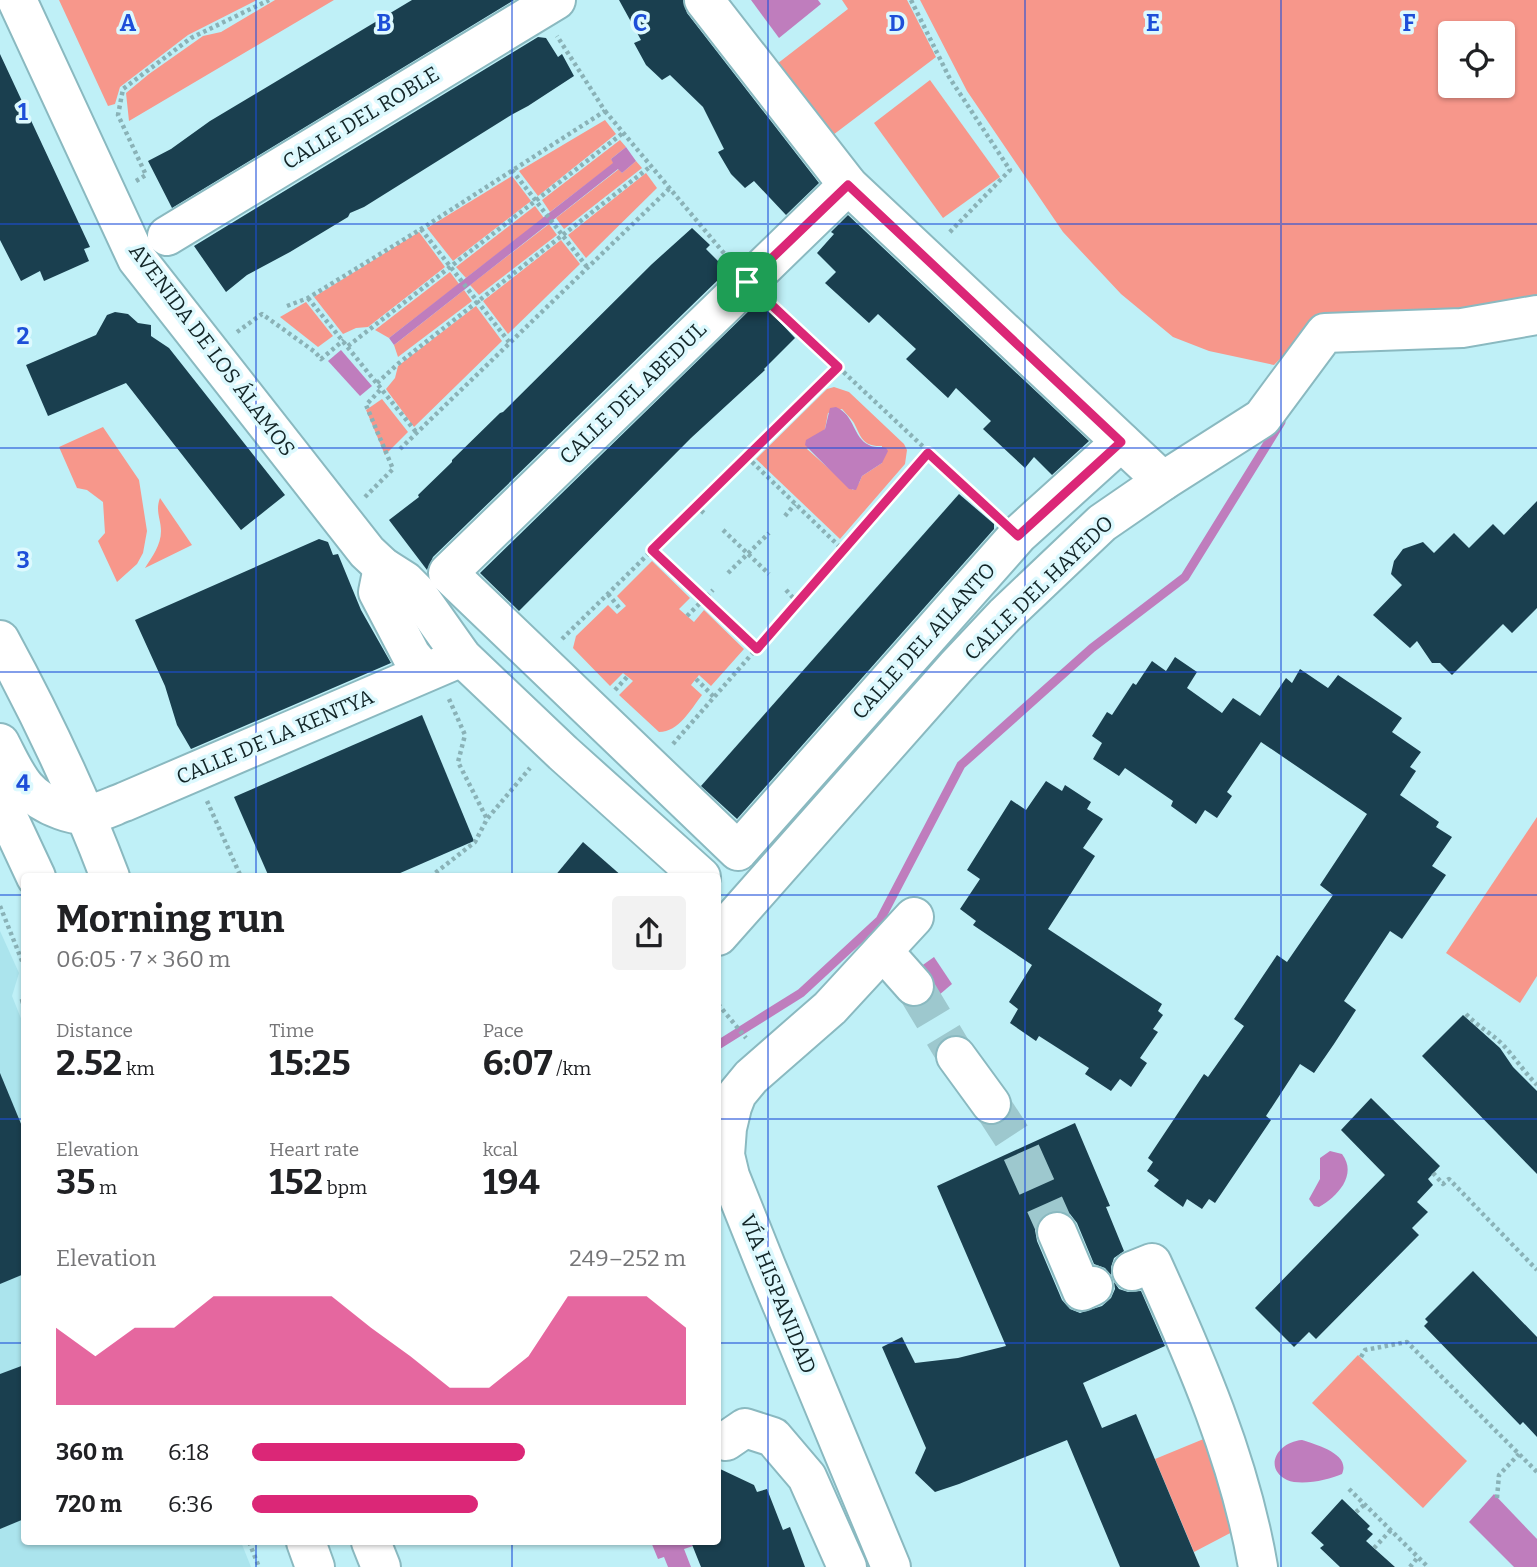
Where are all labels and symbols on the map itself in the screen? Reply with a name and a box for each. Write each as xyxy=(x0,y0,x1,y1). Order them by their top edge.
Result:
text: A xyxy=(120,9,137,37)
text: B xyxy=(377,9,391,37)
text: C xyxy=(633,9,647,37)
text: D xyxy=(889,9,905,37)
text: E xyxy=(1146,9,1160,37)
text: F xyxy=(1403,9,1416,37)
street label: CALLE DEL ROBLE xyxy=(278,61,444,175)
text: 1 xyxy=(18,98,28,126)
street label: AVENIDA DE LOS ÁLAMOS xyxy=(123,239,301,461)
pin xyxy=(717,252,777,312)
street label: CALLE DEL ABEDUL xyxy=(554,316,712,470)
text: 2 xyxy=(17,322,30,350)
street label: CALLE DEL HAYEDO xyxy=(959,510,1119,666)
text: 3 xyxy=(16,546,30,574)
street label: CALLE DEL AILANTO xyxy=(847,557,1001,725)
street label: CALLE DE LA KENTYA xyxy=(172,684,378,790)
text: 4 xyxy=(16,769,30,797)
street label: VÍA HISPANIDAD xyxy=(734,1211,822,1377)

